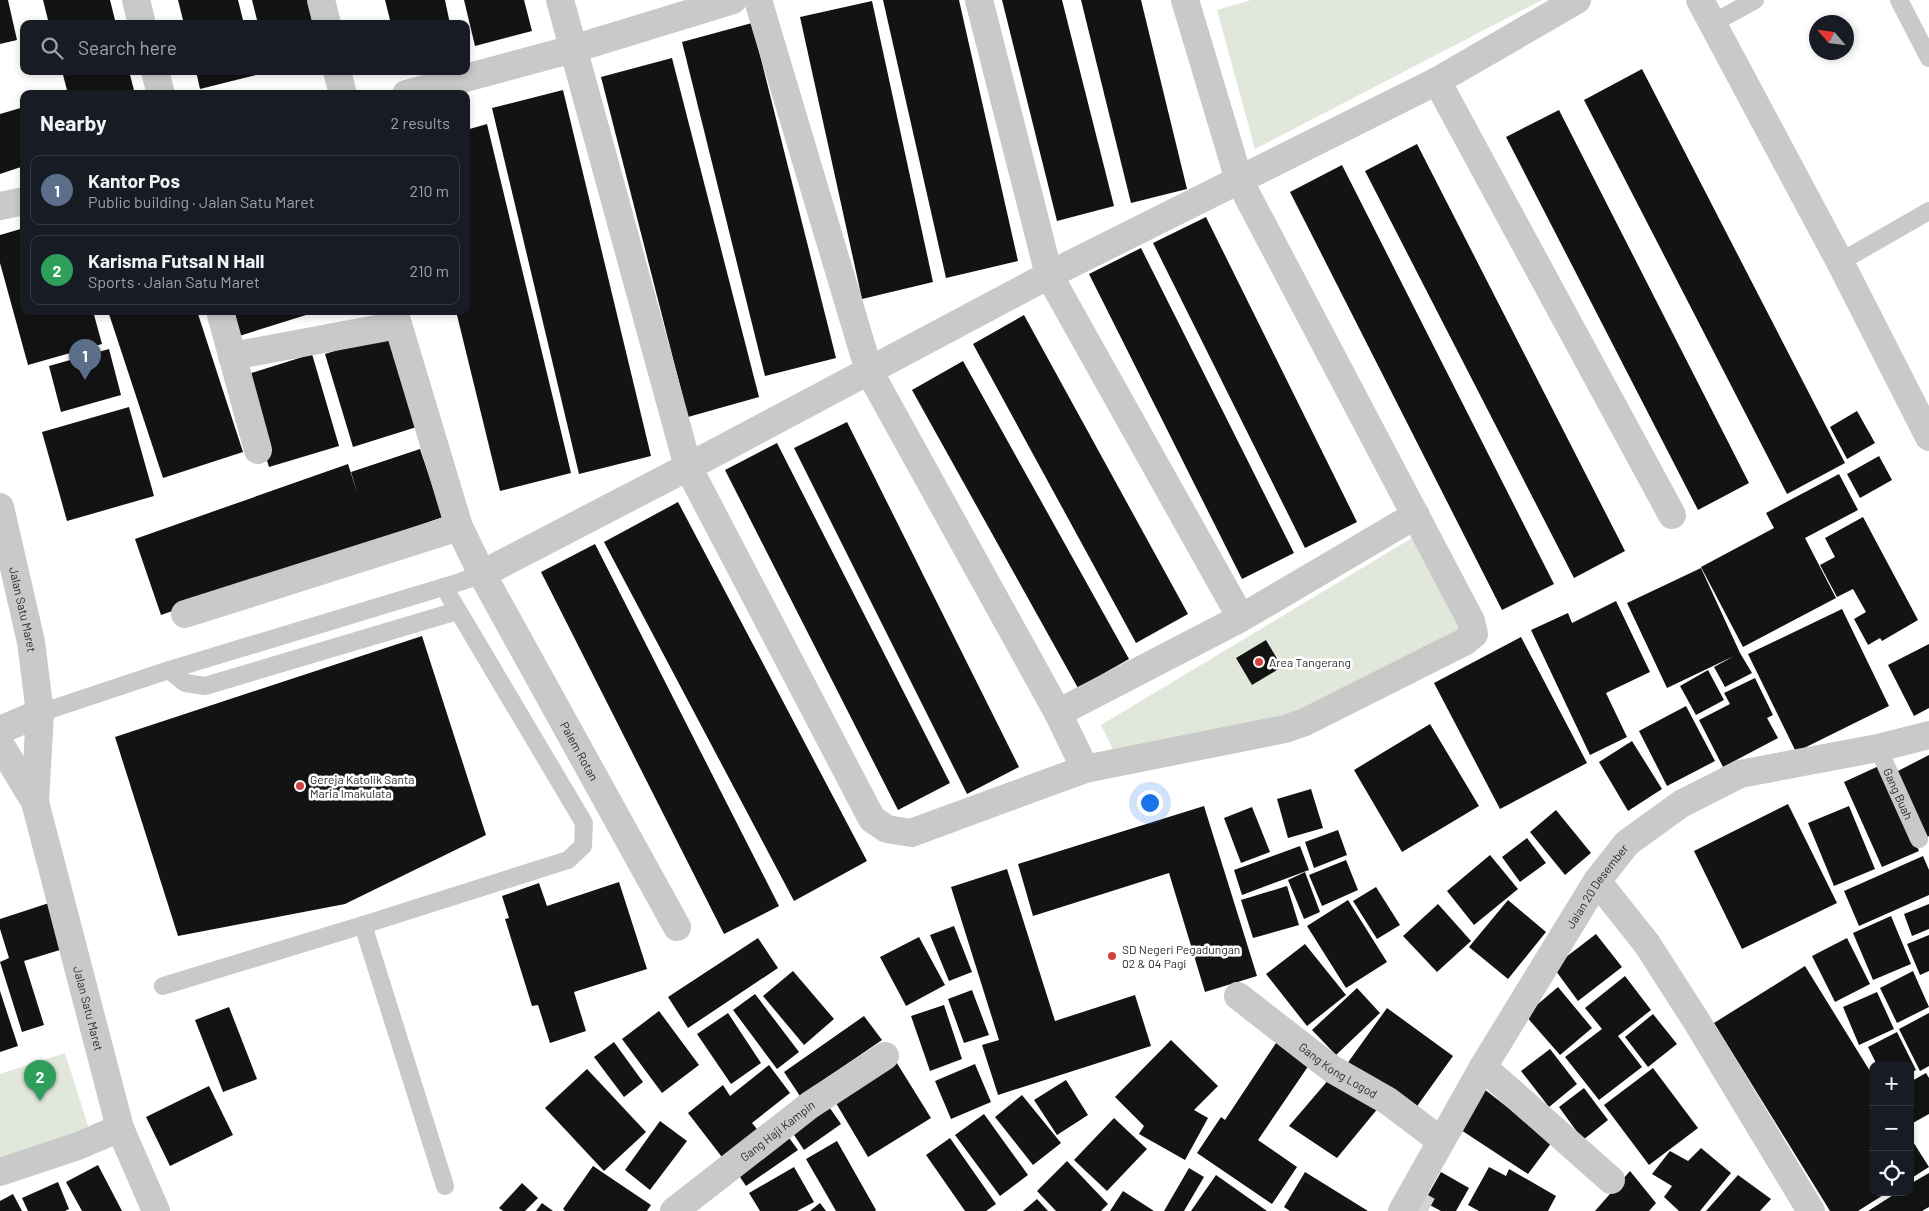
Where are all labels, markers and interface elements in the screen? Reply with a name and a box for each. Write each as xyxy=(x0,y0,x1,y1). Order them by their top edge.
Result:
north arrow xyxy=(1809,15,1854,60)
search box xyxy=(20,20,470,75)
icon: search xyxy=(38,34,66,62)
text: Search here xyxy=(78,36,177,59)
text: Nearby xyxy=(40,110,106,135)
text: 2 results xyxy=(391,113,450,132)
text: Kantor Pos xyxy=(88,169,180,192)
text: 1 xyxy=(54,181,60,200)
text: 210 m xyxy=(410,181,449,200)
text: Public building · Jalan Satu Maret xyxy=(88,192,315,211)
text: Karisma Futsal N Hall xyxy=(88,249,265,272)
text: 2 xyxy=(53,261,61,280)
text: 210 m xyxy=(410,261,449,280)
text: Sports · Jalan Satu Maret xyxy=(88,272,260,291)
pin: 1 xyxy=(69,339,101,380)
street label: Jalan Satu Maret xyxy=(7,565,39,653)
place label: Area Tangerang xyxy=(1269,655,1351,669)
marker: Area Tangerang xyxy=(1253,656,1265,668)
street label: Palem Rotan xyxy=(558,719,602,783)
street label: Gang Buah xyxy=(1881,766,1916,822)
place label: Gereja Katolik Santa Maria Imakulata xyxy=(310,772,414,800)
marker: Gereja Katolik Santa Maria Imakulata xyxy=(294,780,306,792)
your location xyxy=(1137,790,1163,816)
street label: Jalan 20 Desember xyxy=(1563,841,1631,931)
place label: SD Negeri Pegadungan 02 & 04 Pagi xyxy=(1122,942,1240,970)
marker: SD Negeri Pegadungan 02 & 04 Pagi xyxy=(1106,950,1118,962)
street label: Jalan Satu Maret xyxy=(71,965,107,1052)
street label: Gang Kong Logod xyxy=(1297,1039,1380,1101)
pin: 2 xyxy=(24,1060,56,1101)
map controls xyxy=(1869,1061,1914,1196)
button: + xyxy=(1869,1061,1914,1106)
street label: Gang Haji Kampin xyxy=(737,1097,817,1164)
button: − xyxy=(1869,1106,1914,1151)
button: locate xyxy=(1869,1151,1914,1196)

